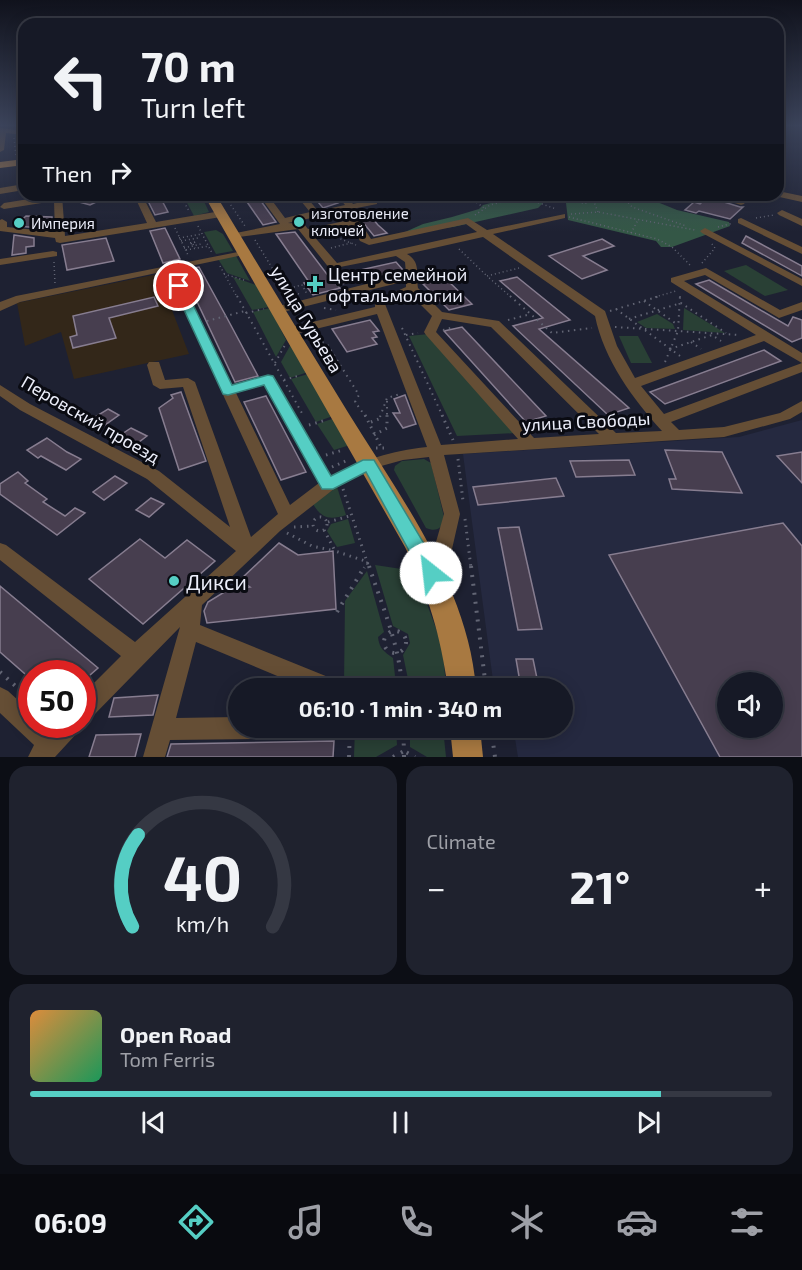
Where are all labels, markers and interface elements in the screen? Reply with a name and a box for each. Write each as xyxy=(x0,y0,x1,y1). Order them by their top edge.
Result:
text: 70 m xyxy=(141,40,236,90)
icon: left xyxy=(42,42,120,120)
text: Turn left xyxy=(141,91,245,123)
icon: right xyxy=(104,156,137,189)
text: Then xyxy=(42,160,92,186)
place label: изготовление ключей xyxy=(311,204,409,239)
place label: Империя xyxy=(31,214,95,232)
marker: изготовление ключей xyxy=(292,215,306,229)
marker: Империя xyxy=(12,216,26,230)
pin xyxy=(153,260,204,311)
street label: улица Гурьева xyxy=(266,261,348,377)
place label: Центр семейной офтальмологии xyxy=(328,263,467,306)
icon: arrive xyxy=(162,269,195,302)
marker: Центр семейной офтальмологии xyxy=(306,275,324,293)
street label: Перовский проезд xyxy=(18,370,164,468)
street label: улица Свободы xyxy=(521,407,651,435)
position arrow xyxy=(399,541,463,605)
place label: Дикси xyxy=(186,569,247,594)
marker: Дикси xyxy=(167,574,181,588)
speed limit sign: 50 xyxy=(18,660,96,738)
map controls xyxy=(717,672,783,738)
button: sound xyxy=(717,672,783,738)
text: 06:10 · 1 min · 340 m xyxy=(299,695,502,721)
text: Climate xyxy=(427,829,496,853)
text: 40 xyxy=(163,839,242,914)
text: 21° xyxy=(569,859,630,913)
text: − xyxy=(427,867,446,907)
text: + xyxy=(754,867,772,907)
text: km/h xyxy=(176,912,229,937)
text: Open Road xyxy=(120,1021,232,1047)
text: Tom Ferris xyxy=(120,1047,215,1071)
icon: previous xyxy=(137,1106,170,1139)
icon: pause xyxy=(384,1106,417,1139)
icon: next xyxy=(632,1106,665,1139)
icon: directions xyxy=(175,1201,217,1243)
icon: music xyxy=(285,1201,327,1243)
icon: phone xyxy=(395,1201,437,1243)
icon: climate xyxy=(506,1201,548,1243)
icon: car xyxy=(616,1201,658,1243)
icon: filters xyxy=(726,1201,768,1243)
text: 06:09 xyxy=(34,1206,107,1238)

